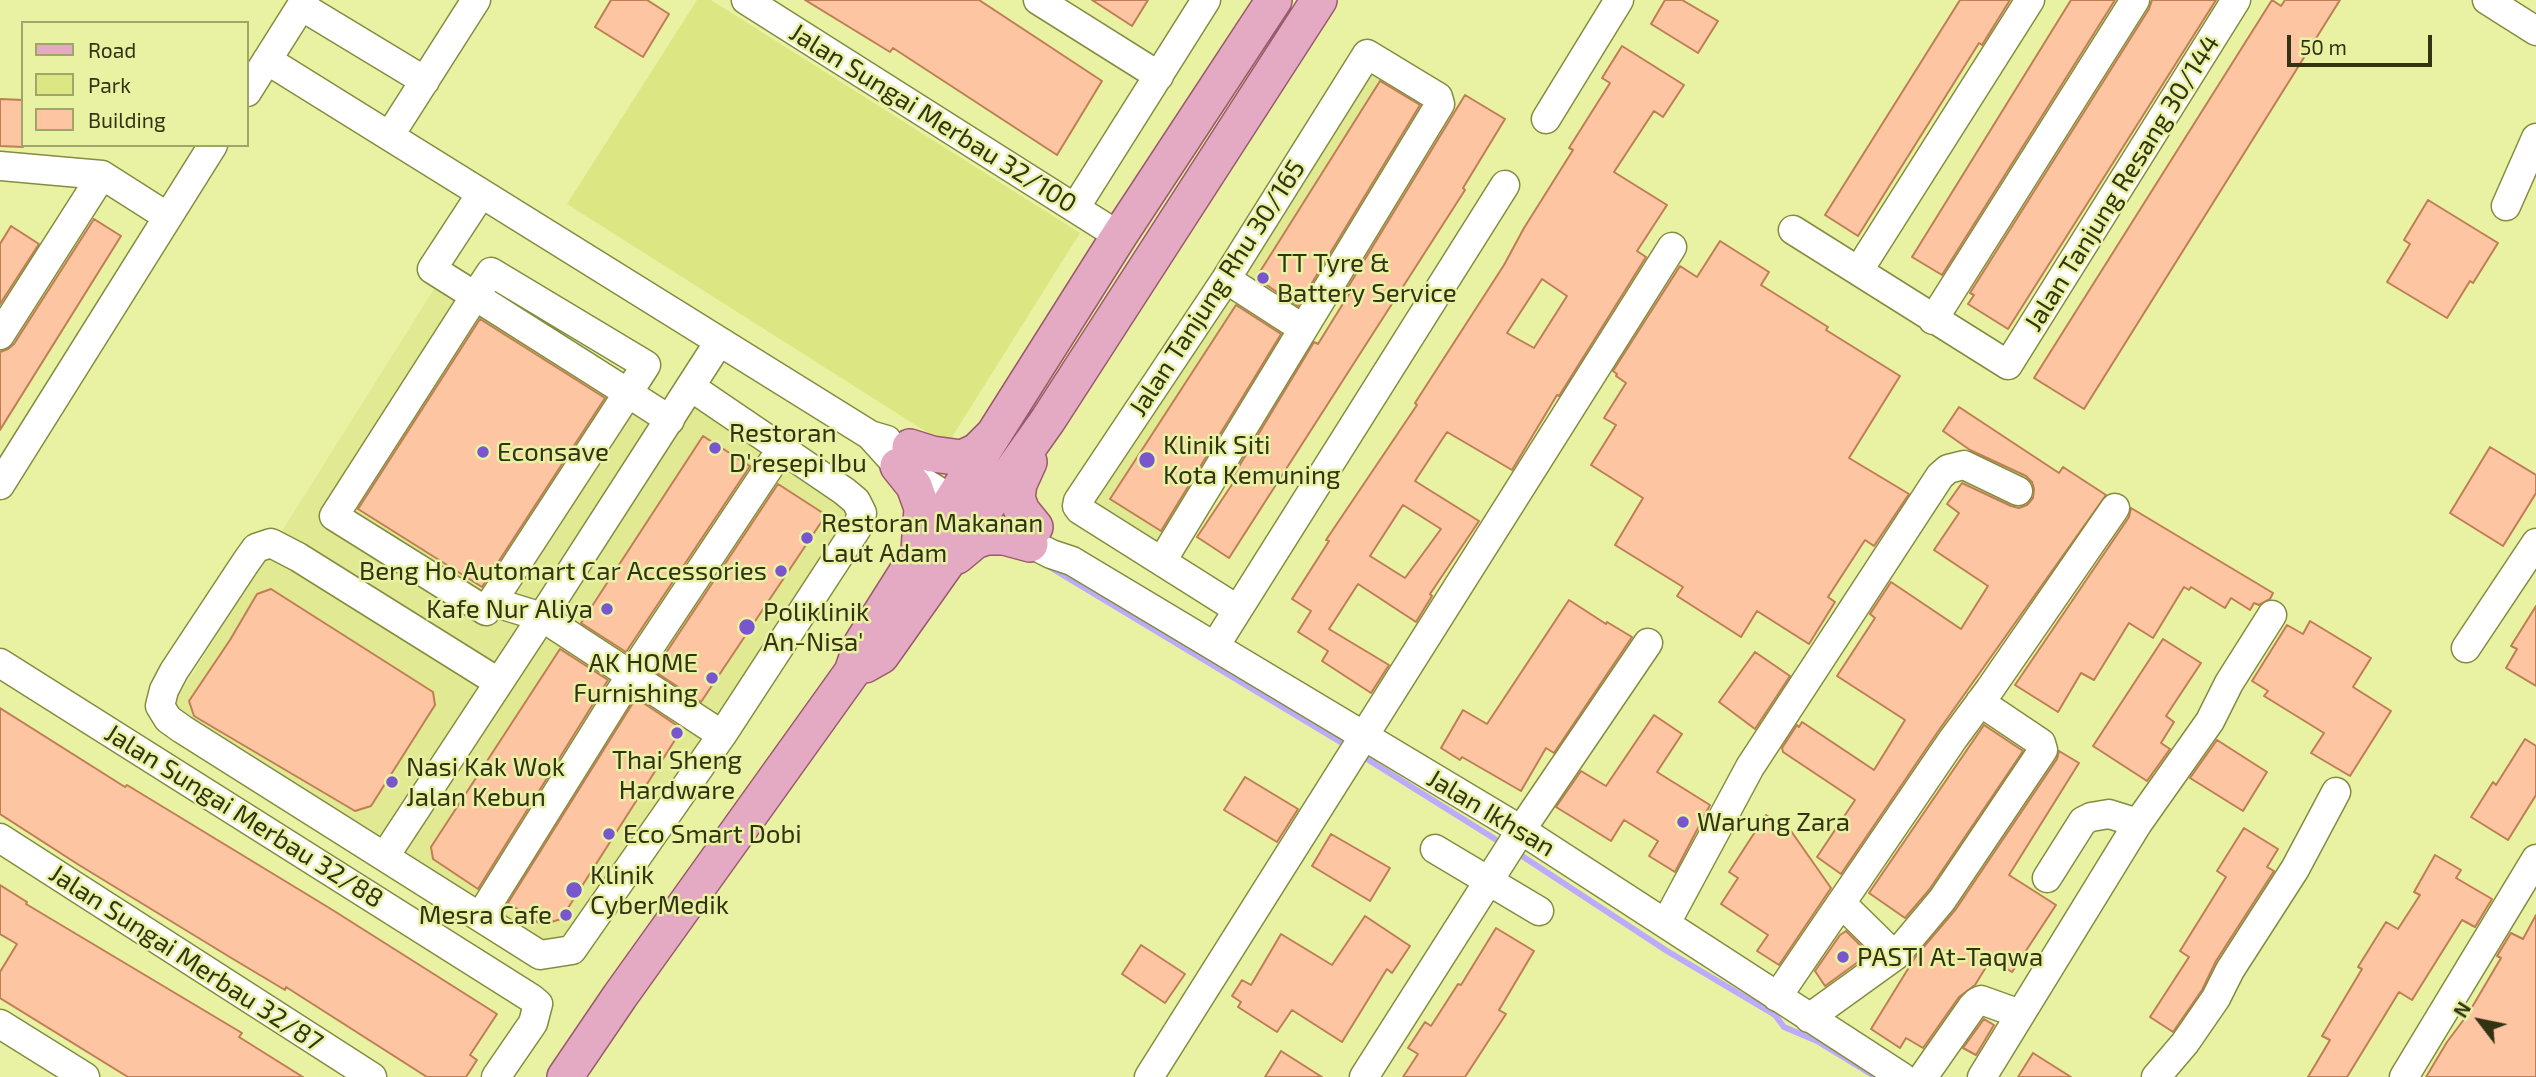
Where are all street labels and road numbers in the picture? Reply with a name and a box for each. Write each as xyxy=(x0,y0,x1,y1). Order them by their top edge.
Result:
street label: Jalan Sungai Merbau 32/100 xyxy=(784,17,1082,219)
street label: Jalan Tanjung Resang 30/144 xyxy=(2018,29,2226,337)
street label: Jalan Tanjung Rhu 30/165 xyxy=(1122,154,1312,422)
street label: Jalan Sungai Merbau 32/88 xyxy=(99,717,389,915)
street label: Jalan Ikhsan xyxy=(1421,763,1561,863)
street label: Jalan Sungai Merbau 32/87 xyxy=(43,858,329,1058)

